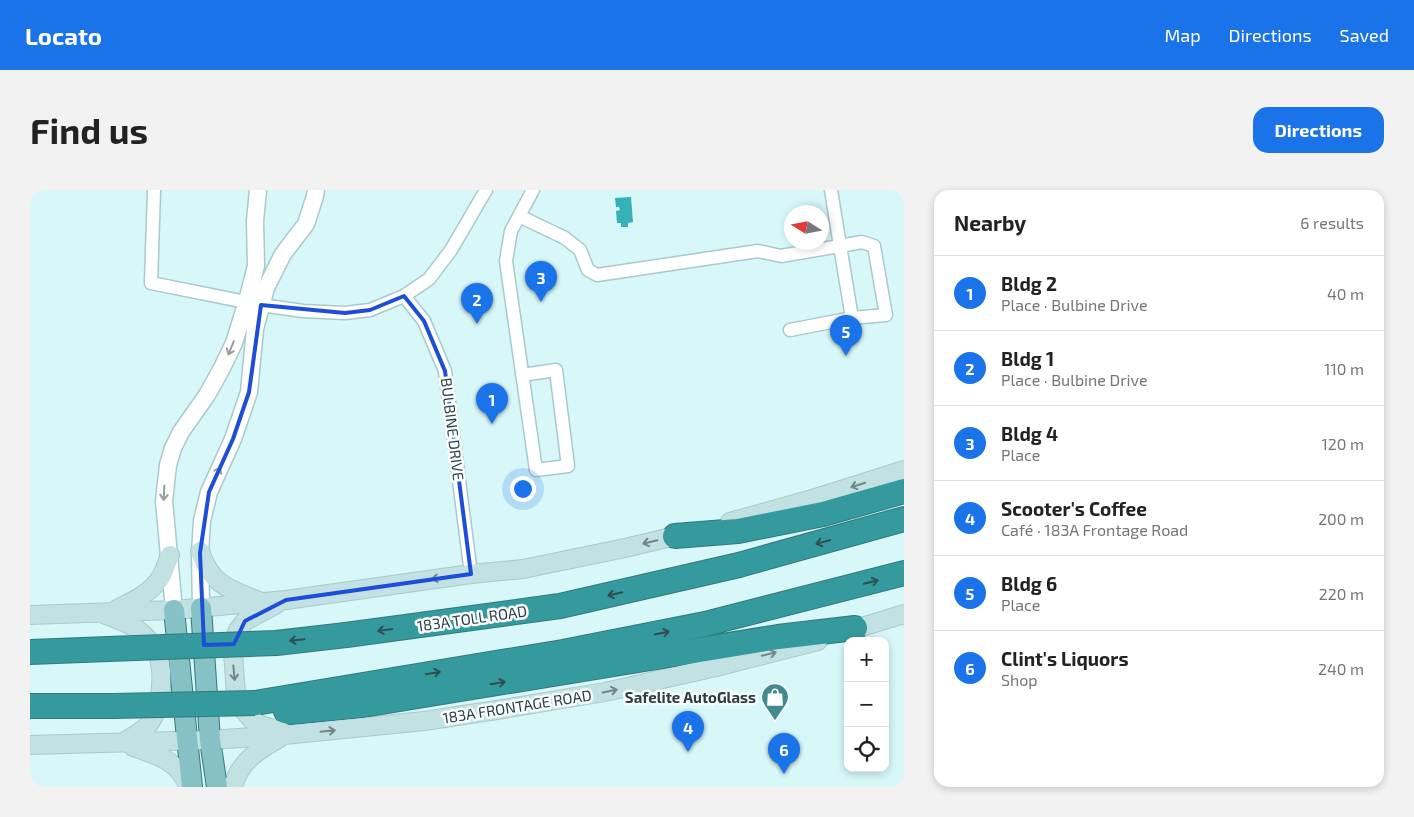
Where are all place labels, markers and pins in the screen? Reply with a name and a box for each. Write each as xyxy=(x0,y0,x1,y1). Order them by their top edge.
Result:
pin: 3 xyxy=(525,261,557,302)
pin: 2 xyxy=(461,283,493,324)
pin: 5 xyxy=(830,315,862,356)
pin: 1 xyxy=(476,383,508,424)
shop icon: Safelite AutoGlass xyxy=(760,682,790,721)
place label: Safelite AutoGlass xyxy=(625,688,756,706)
pin: 4 xyxy=(672,711,704,752)
pin: 6 xyxy=(768,733,800,774)

